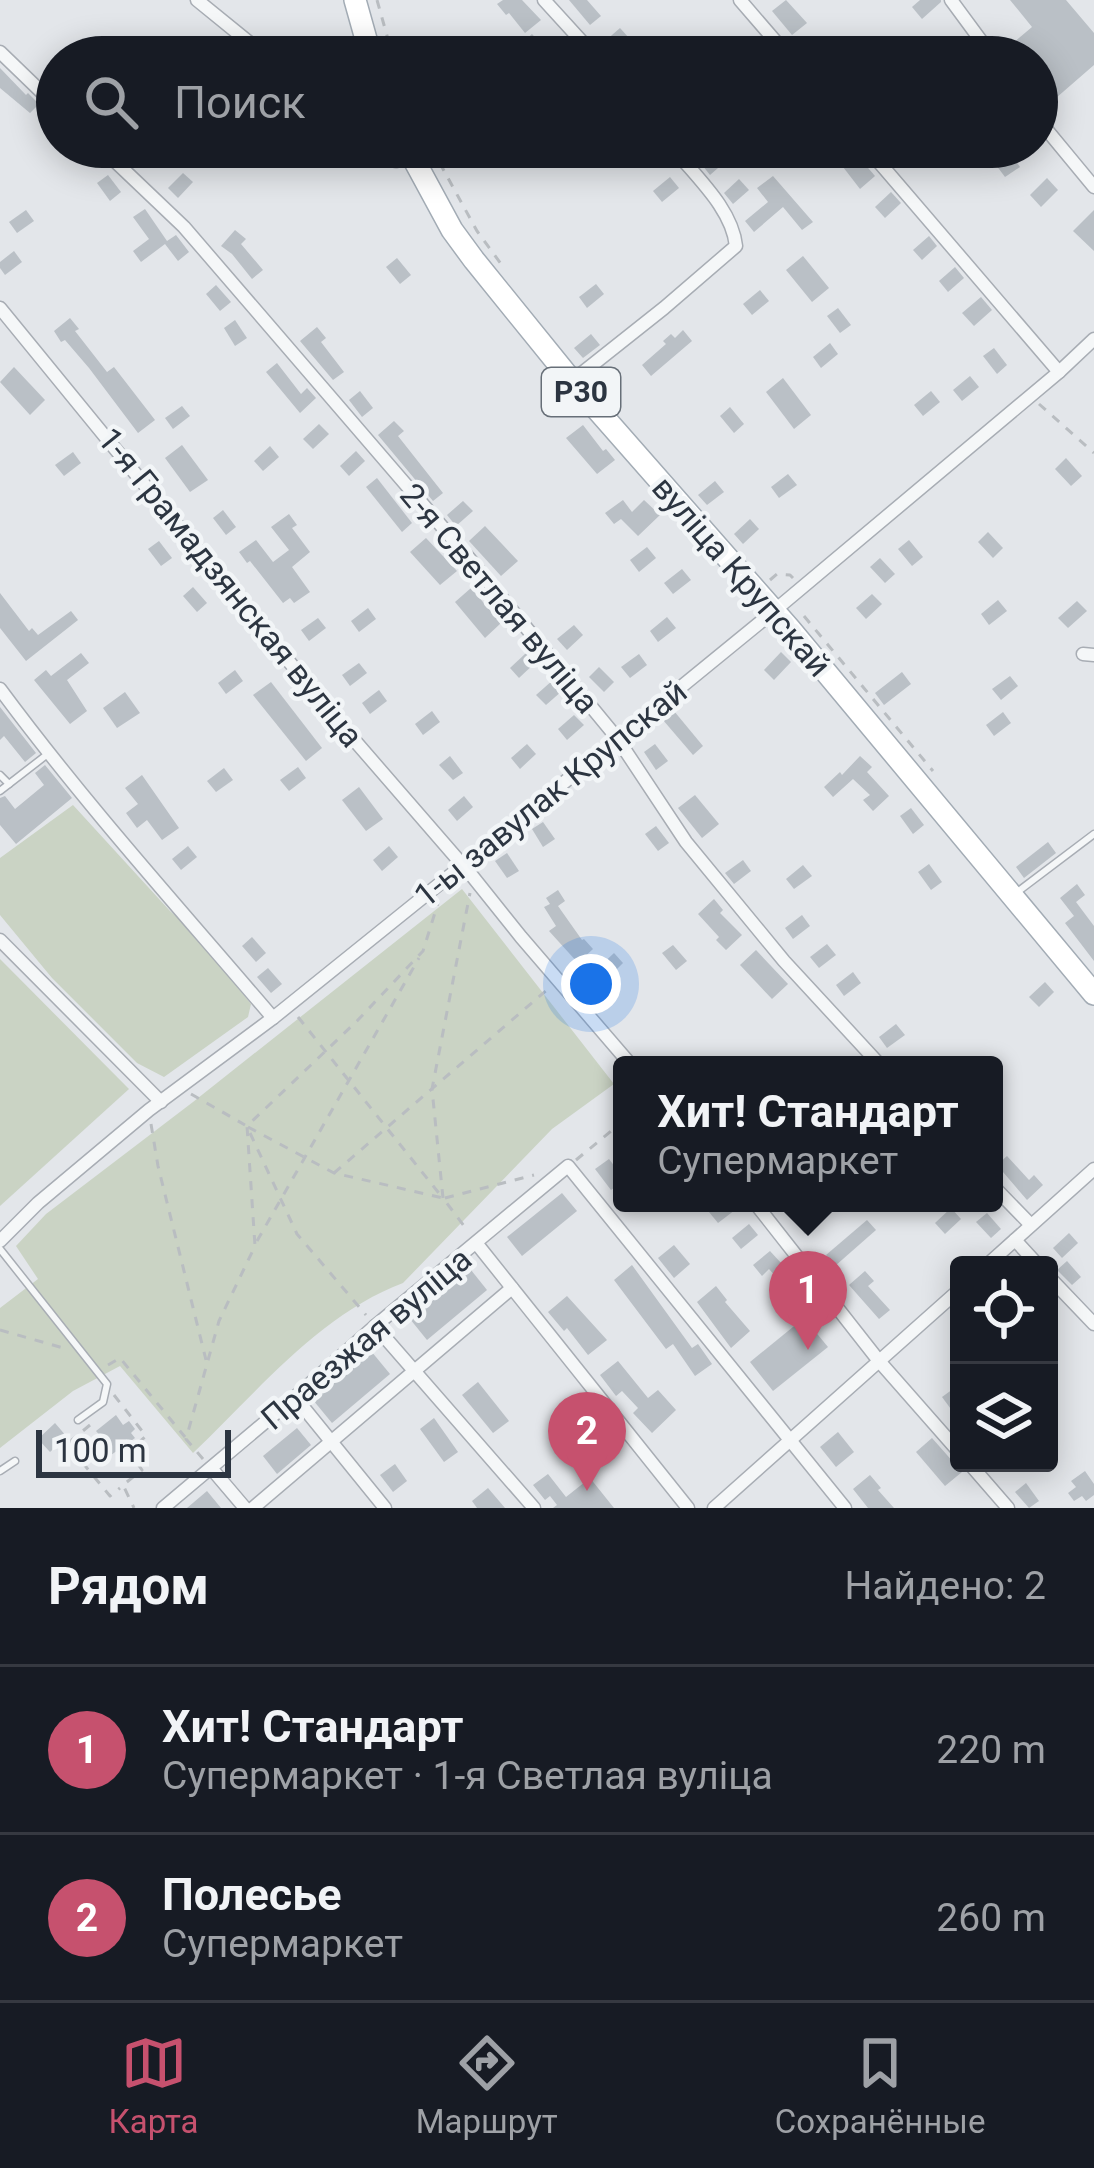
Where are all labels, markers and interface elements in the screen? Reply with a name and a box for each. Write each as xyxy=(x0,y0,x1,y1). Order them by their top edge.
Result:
search box xyxy=(36,36,1058,168)
icon: search xyxy=(78,69,144,135)
text: Поиск xyxy=(174,76,306,129)
road number: Р30 xyxy=(542,368,620,416)
street label: 1-я Грамадзянская вуліца xyxy=(90,420,371,755)
street label: вуліца Крупскай xyxy=(644,468,839,684)
street label: 2-я Светлая вуліца xyxy=(392,476,607,721)
street label: 1-ы завулак Крупскай xyxy=(406,672,694,915)
your location xyxy=(561,954,621,1014)
popup xyxy=(613,1056,1003,1212)
text: Хит! Стандарт xyxy=(657,1085,959,1138)
text: Супермаркет xyxy=(657,1138,898,1184)
street label: Праезжая вуліца xyxy=(253,1239,479,1438)
pin: 1 xyxy=(769,1251,847,1350)
map controls xyxy=(950,1256,1058,1472)
button: locate xyxy=(950,1256,1058,1364)
button: layers xyxy=(950,1364,1058,1472)
pin: 2 xyxy=(548,1392,626,1491)
scale bar xyxy=(36,1424,231,1477)
text: 100 m xyxy=(54,1431,147,1470)
text: Рядом xyxy=(48,1557,209,1616)
text: Найдено: 2 xyxy=(844,1563,1046,1609)
text: Хит! Стандарт xyxy=(162,1700,464,1753)
text: 1 xyxy=(76,1727,98,1773)
text: 220 m xyxy=(936,1727,1046,1773)
text: Супермаркет · 1-я Светлая вуліца xyxy=(162,1753,773,1799)
text: Полесье xyxy=(162,1868,342,1921)
text: 2 xyxy=(76,1895,98,1941)
text: 260 m xyxy=(936,1895,1046,1941)
text: Супермаркет xyxy=(162,1921,403,1967)
tab: Карта xyxy=(109,2030,199,2141)
tab: Маршрут xyxy=(416,2030,558,2141)
tab: Сохранённые xyxy=(775,2030,985,2141)

